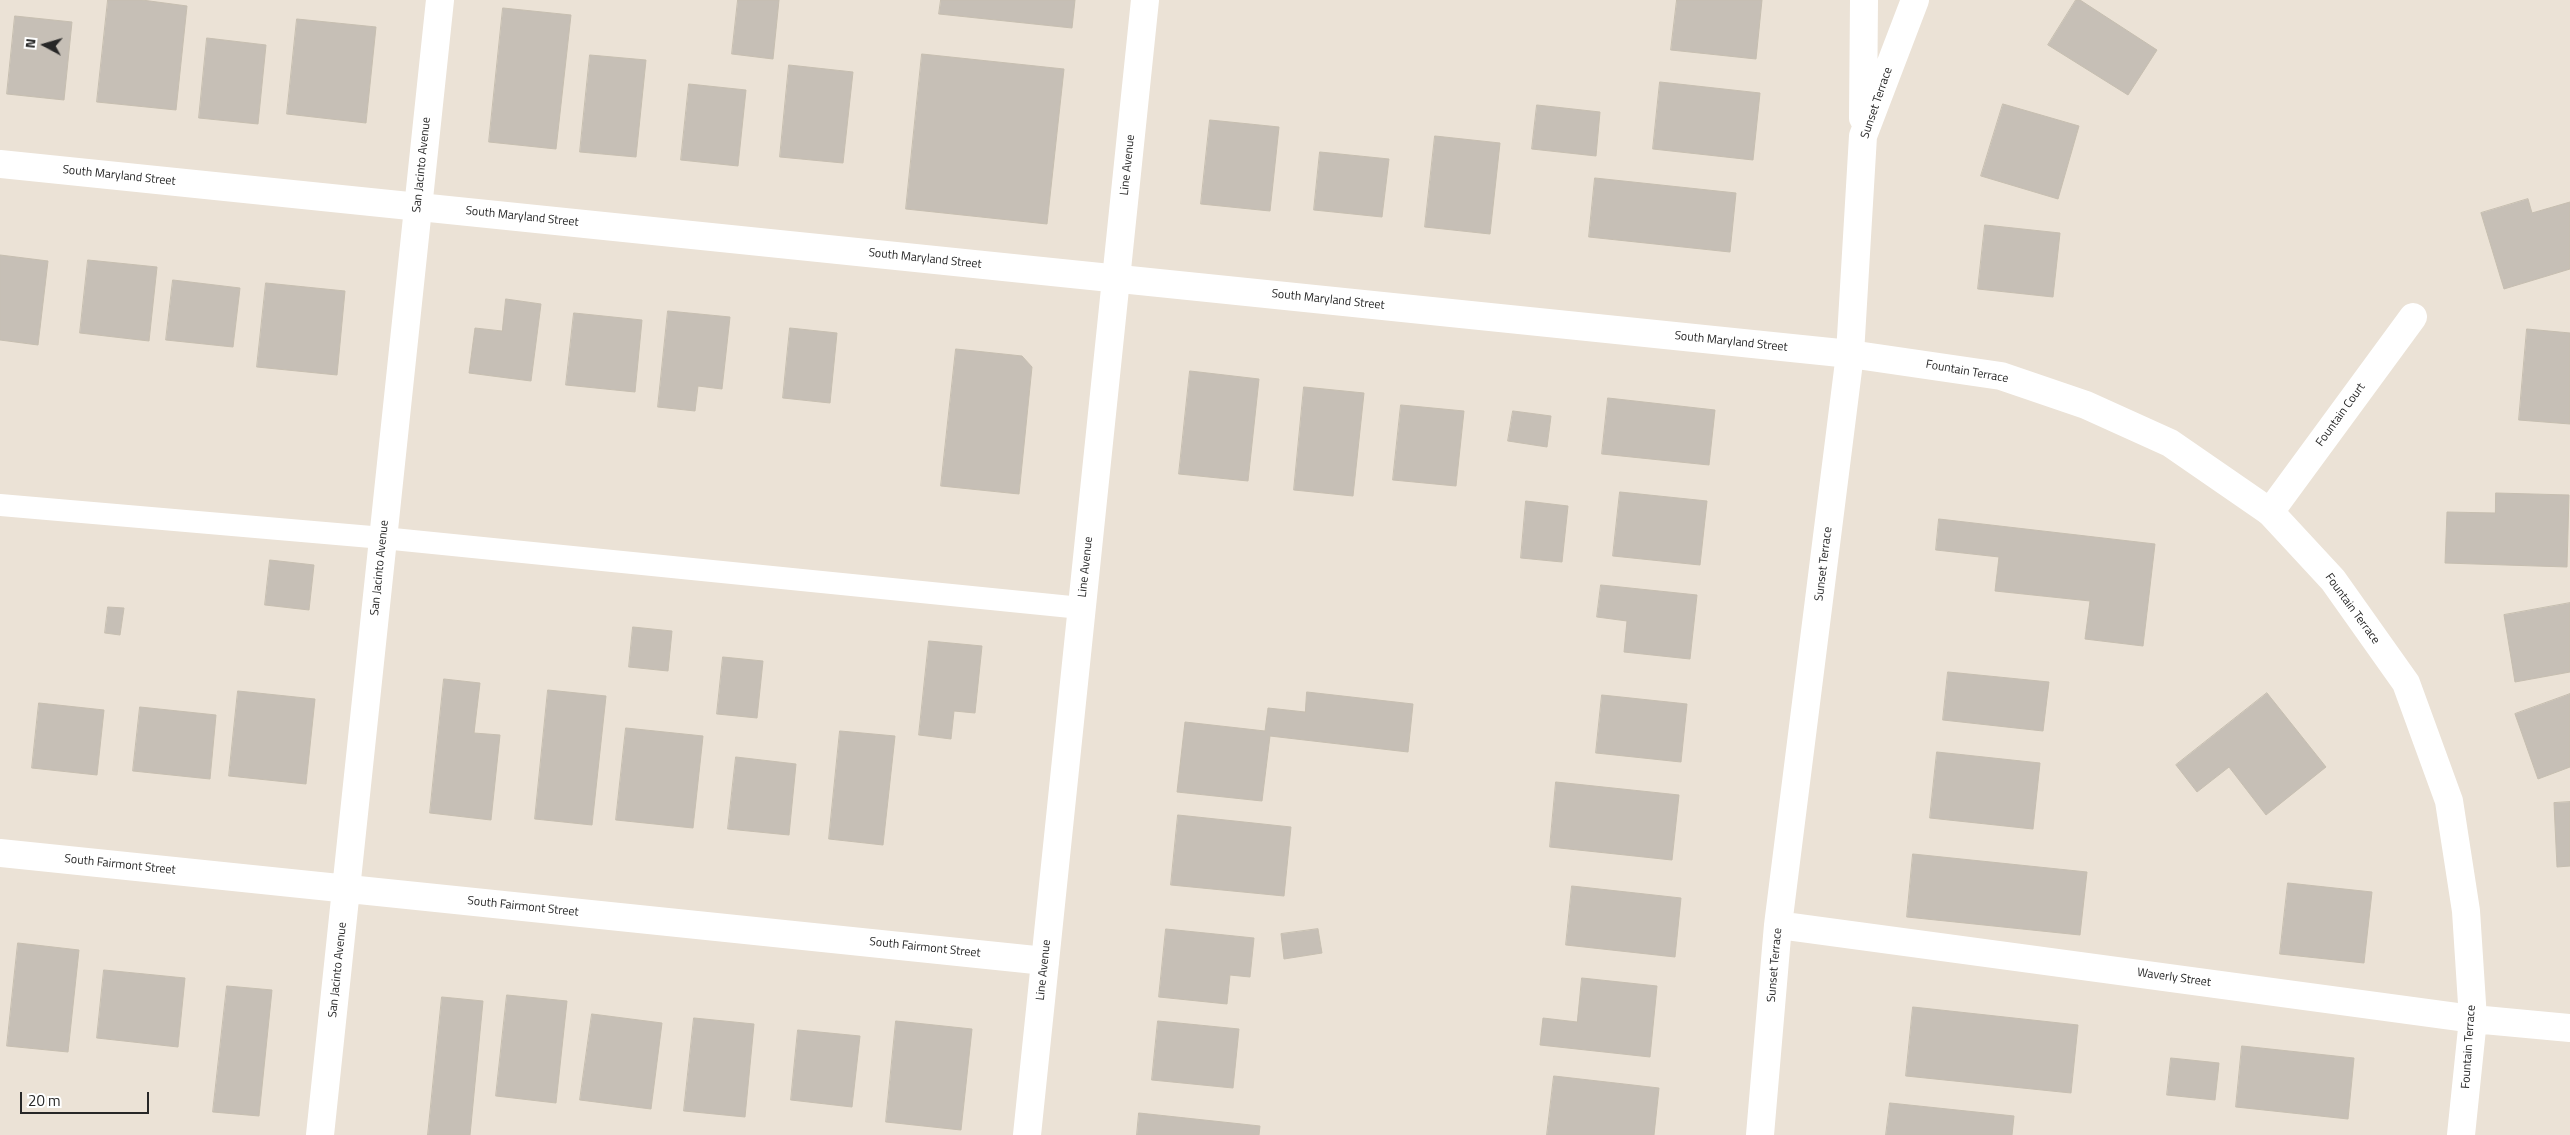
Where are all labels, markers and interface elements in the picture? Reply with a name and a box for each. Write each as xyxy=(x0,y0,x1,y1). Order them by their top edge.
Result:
north arrow xyxy=(20,20,70,70)
text: N xyxy=(19,37,41,49)
street label: Sunset Terrace xyxy=(1858,65,1896,141)
street label: San Jacinto Avenue xyxy=(410,116,434,214)
street label: Line Avenue xyxy=(1118,134,1138,196)
street label: South Maryland Street xyxy=(62,163,176,189)
street label: South Maryland Street xyxy=(465,204,579,230)
street label: South Maryland Street xyxy=(868,246,982,272)
street label: South Maryland Street xyxy=(1271,287,1385,313)
street label: South Maryland Street xyxy=(1674,329,1788,355)
street label: Fountain Terrace xyxy=(1924,358,2010,386)
street label: Fountain Court xyxy=(2313,381,2369,449)
street label: San Jacinto Avenue xyxy=(368,519,392,617)
street label: Sunset Terrace xyxy=(1812,526,1836,602)
street label: Line Avenue xyxy=(1076,536,1096,598)
street label: Fountain Terrace xyxy=(2321,571,2383,647)
street label: South Fairmont Street xyxy=(64,852,176,878)
street label: South Fairmont Street xyxy=(467,894,579,920)
street label: San Jacinto Avenue xyxy=(326,921,350,1019)
street label: Sunset Terrace xyxy=(1765,927,1785,1003)
street label: South Fairmont Street xyxy=(869,935,981,961)
street label: Line Avenue xyxy=(1034,939,1054,1001)
street label: Waverly Street xyxy=(2136,966,2212,990)
street label: Fountain Terrace xyxy=(2459,1005,2479,1089)
scale bar xyxy=(22,1082,151,1114)
text: 20 m xyxy=(28,1089,61,1112)

